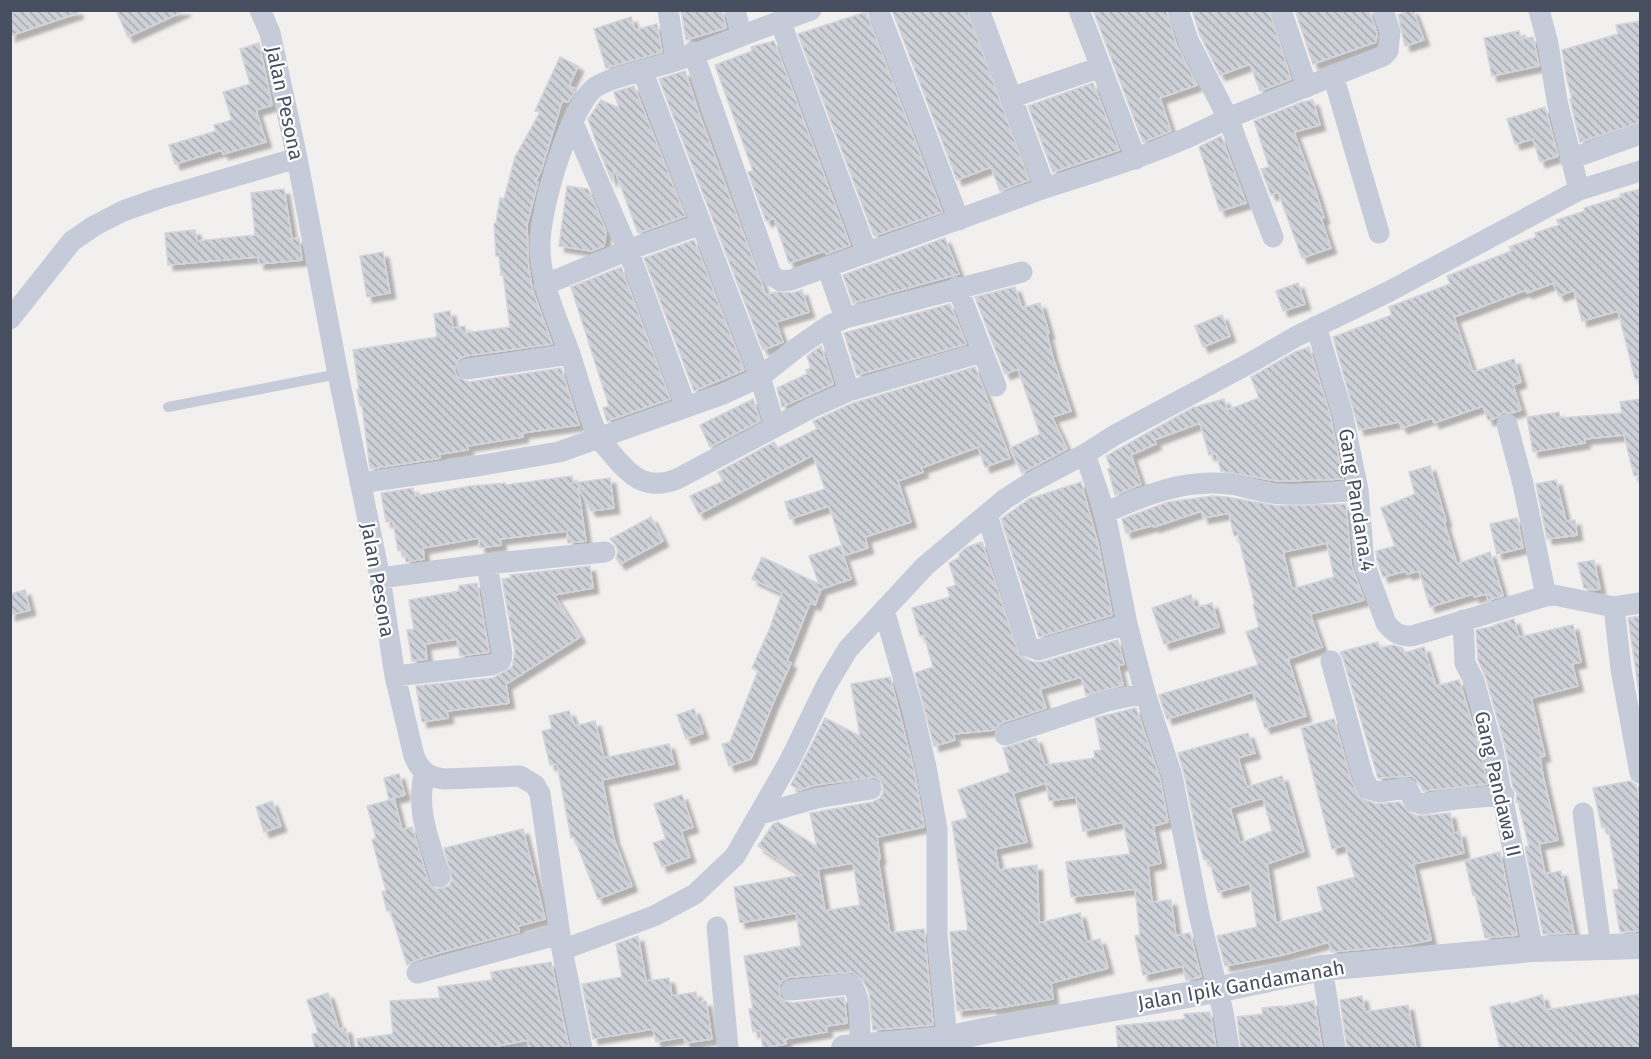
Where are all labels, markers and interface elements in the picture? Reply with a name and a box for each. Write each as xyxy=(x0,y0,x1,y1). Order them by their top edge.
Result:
street label: Jalan Pesona xyxy=(261,44,309,162)
street label: Gang Pandana.4 xyxy=(1334,427,1380,573)
street label: Jalan Pesona xyxy=(356,521,400,639)
street label: Gang Pandawa II xyxy=(1470,709,1526,859)
street label: Jalan Ipik Gandamanah xyxy=(1136,955,1346,1015)

